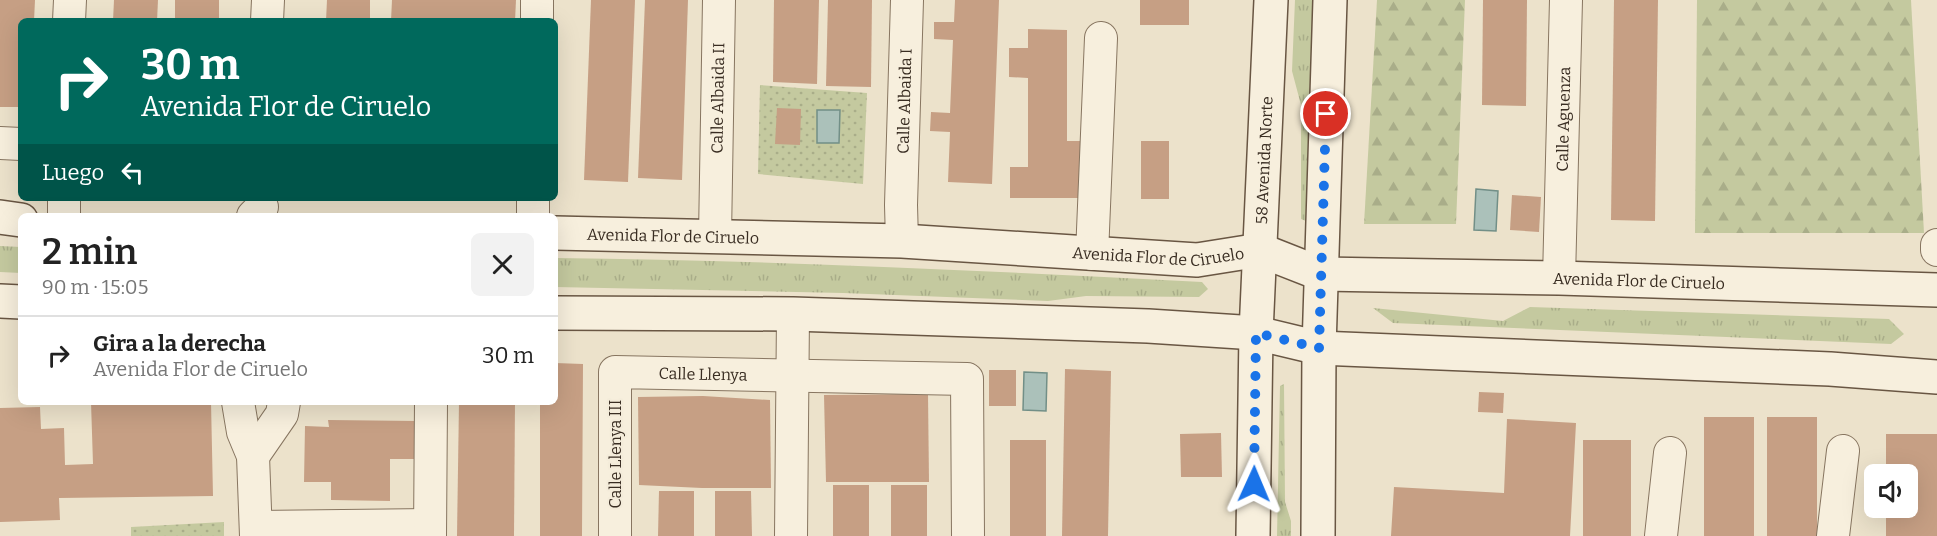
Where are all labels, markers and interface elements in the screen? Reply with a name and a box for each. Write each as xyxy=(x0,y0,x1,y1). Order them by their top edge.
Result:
text: 30 m xyxy=(141,40,240,90)
icon: right xyxy=(42,42,120,120)
street label: Calle Albaida II xyxy=(707,42,728,154)
street label: Calle Albaida I xyxy=(894,48,916,154)
street label: Calle Aguenza xyxy=(1553,66,1574,172)
pin xyxy=(1300,88,1351,139)
text: Avenida Flor de Ciruelo xyxy=(141,91,431,123)
street label: 58 Avenida Norte xyxy=(1252,96,1277,225)
icon: arrive xyxy=(1309,97,1342,130)
icon: left xyxy=(116,156,149,189)
text: Luego xyxy=(42,159,104,186)
street label: Avenida Flor de Ciruelo xyxy=(587,225,759,248)
text: 2 min xyxy=(42,230,137,274)
button: close xyxy=(471,233,534,296)
street label: Avenida Flor de Ciruelo xyxy=(1072,243,1245,270)
street label: Avenida Flor de Ciruelo xyxy=(1553,269,1725,293)
text: 90 m · 15:05 xyxy=(42,275,148,299)
text: Gira a la derecha xyxy=(93,330,266,357)
icon: right xyxy=(42,339,75,372)
text: 30 m xyxy=(482,342,534,369)
text: Avenida Flor de Ciruelo xyxy=(93,357,308,381)
street label: Calle Llenya xyxy=(658,364,748,385)
street label: Calle Llenya III xyxy=(606,400,625,508)
position arrow xyxy=(1222,452,1286,516)
map controls xyxy=(1864,464,1918,518)
button: sound xyxy=(1864,464,1918,518)

